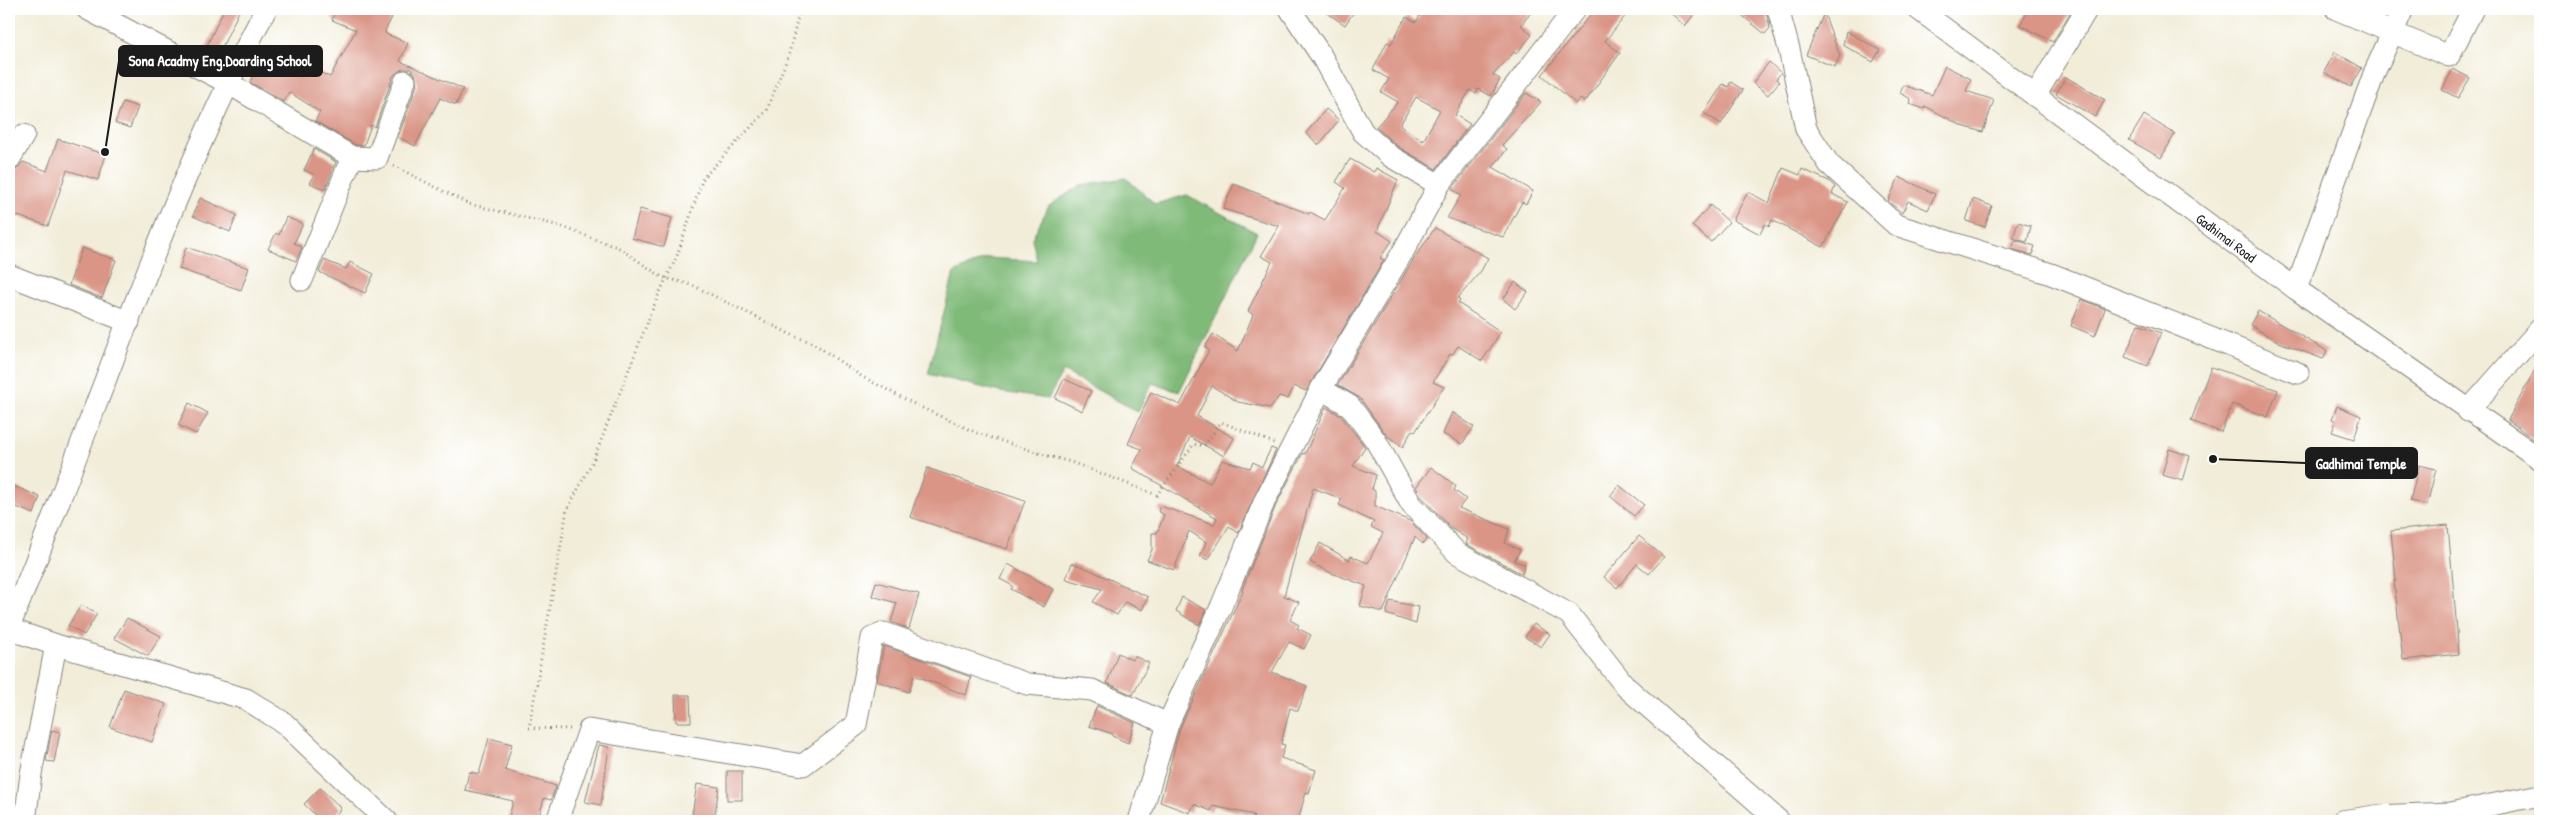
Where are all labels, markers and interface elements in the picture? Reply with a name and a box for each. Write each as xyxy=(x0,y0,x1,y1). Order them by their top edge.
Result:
callout: Sona Acadmy Eng.Doarding School xyxy=(119,46,322,76)
text: Sona Acadmy Eng.Doarding School xyxy=(128,50,313,72)
street label: Gadhimai Road xyxy=(2192,209,2261,267)
callout: Gadhimai Temple xyxy=(2306,448,2417,478)
text: Gadhimai Temple xyxy=(2315,453,2407,475)

